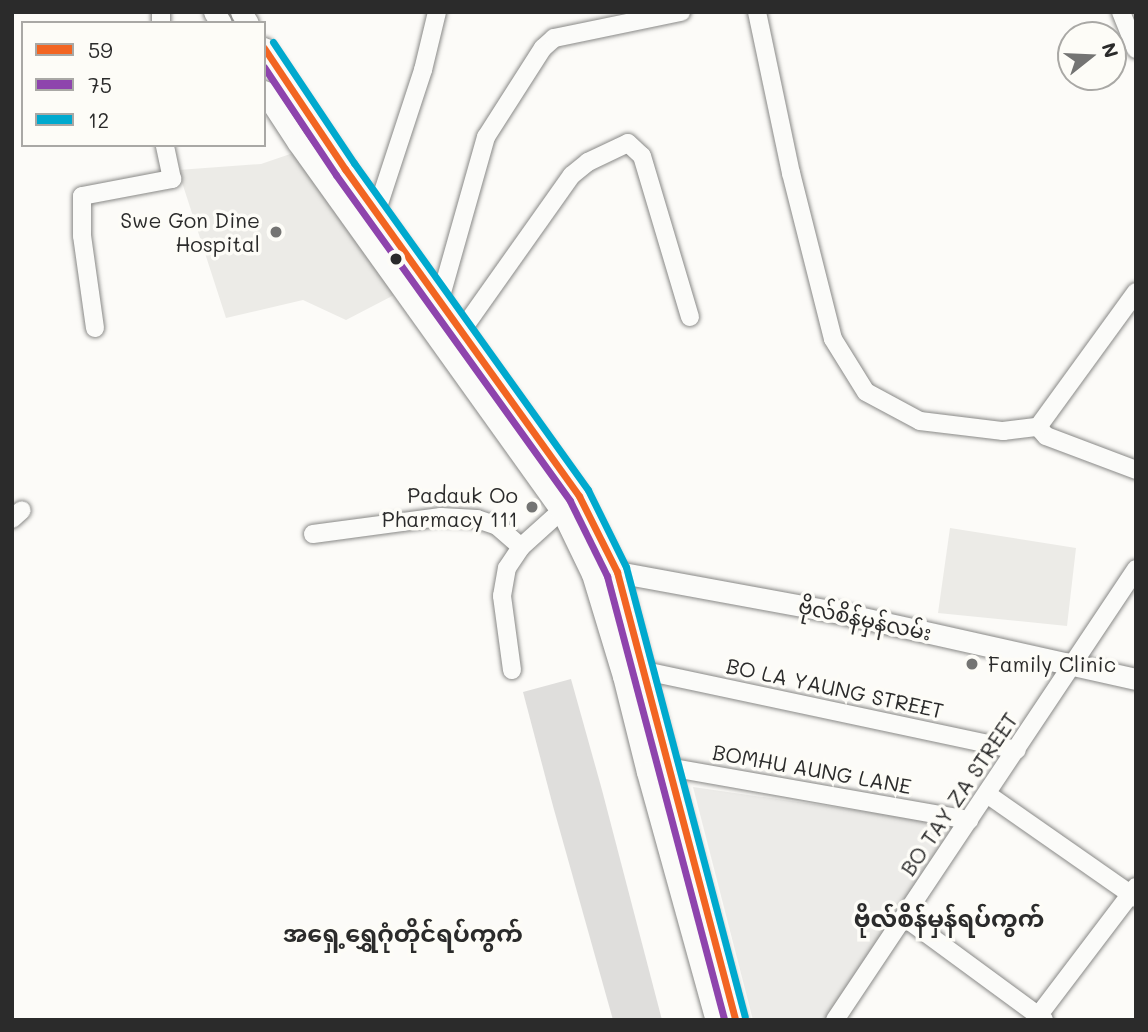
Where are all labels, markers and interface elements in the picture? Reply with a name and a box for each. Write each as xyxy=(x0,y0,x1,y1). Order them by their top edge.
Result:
legend xyxy=(21,21,266,147)
north arrow xyxy=(1057,21,1127,91)
text: 59 xyxy=(88,36,113,63)
text: N xyxy=(1096,39,1125,61)
text: 75 xyxy=(88,71,112,98)
text: 12 xyxy=(88,106,109,133)
place label: Swe Gon Dine Hospital xyxy=(120,207,260,257)
marker: Swe Gon Dine Hospital xyxy=(266,222,286,242)
unlabelled marker xyxy=(389,252,403,266)
place label: Padauk Oo Pharmacy 111 xyxy=(382,482,518,532)
marker: Padauk Oo Pharmacy 111 xyxy=(524,499,540,515)
street label: ဗိုလ်စိန်မှန်လမ်း xyxy=(796,593,934,645)
place label: Family Clinic xyxy=(988,651,1116,677)
street label: BO LA YAUNG STREET xyxy=(724,653,946,723)
marker: Family Clinic xyxy=(962,654,982,674)
street label: BO TAY ZA STREET xyxy=(895,708,1023,880)
street label: BOMHU AUNG LANE xyxy=(711,739,913,799)
district label: ဗိုလ်စိန်မှန်ရပ်ကွက် xyxy=(854,904,1044,932)
district label: အရှေ့ရွှေဂုံတိုင်ရပ်ကွက် xyxy=(283,919,523,947)

